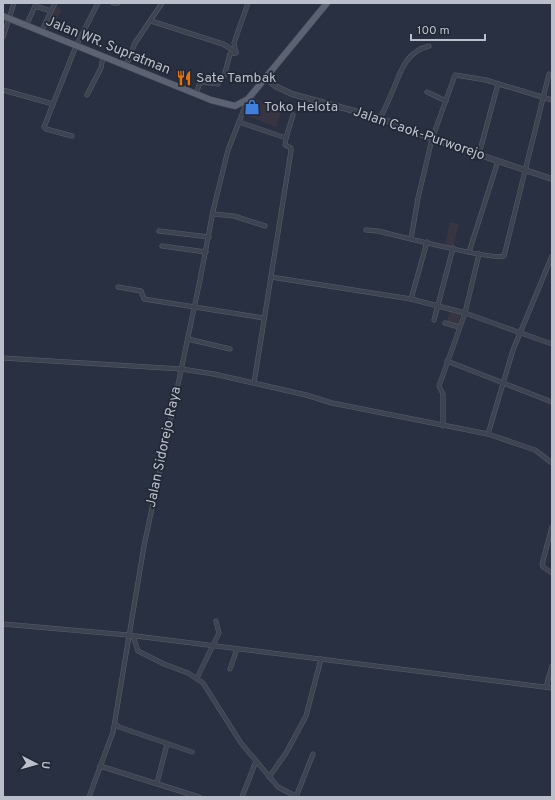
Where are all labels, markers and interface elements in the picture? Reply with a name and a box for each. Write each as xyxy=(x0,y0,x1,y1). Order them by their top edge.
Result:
street label: Jalan WR. Supratman xyxy=(43,13,173,79)
scale bar xyxy=(411,16,485,42)
text: 100 m xyxy=(417,23,450,39)
restaurant icon: Sate Tambak xyxy=(175,69,193,87)
place label: Sate Tambak xyxy=(196,70,276,87)
shop icon: Toko Helota xyxy=(243,98,261,116)
place label: Toko Helota xyxy=(264,99,338,116)
street label: Jalan Caok-Purworejo xyxy=(351,103,487,165)
street label: Jalan Sidorejo Raya xyxy=(143,385,185,509)
north arrow xyxy=(16,744,56,784)
text: U xyxy=(38,760,52,770)

